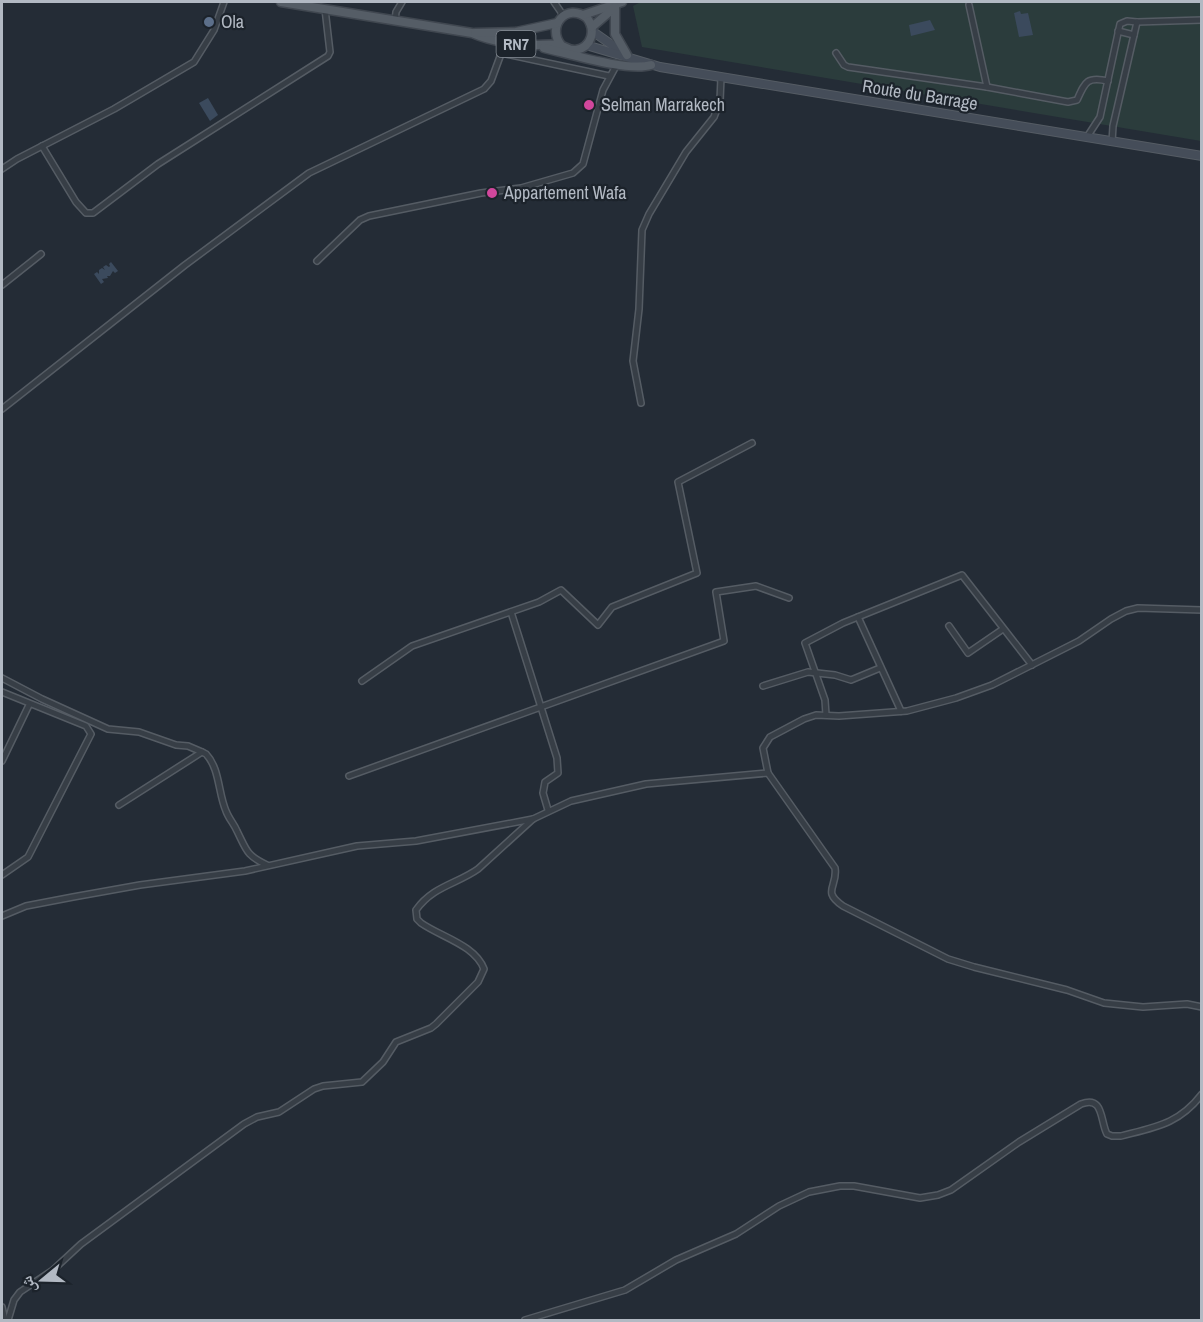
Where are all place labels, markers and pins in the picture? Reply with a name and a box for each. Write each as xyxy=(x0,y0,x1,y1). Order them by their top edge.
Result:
place label: Ola xyxy=(221,9,244,34)
marker: Ola xyxy=(202,15,216,29)
place label: Selman Marrakech xyxy=(601,92,725,117)
marker: Selman Marrakech xyxy=(582,98,596,112)
place label: Appartement Wafa xyxy=(503,180,627,205)
marker: Appartement Wafa xyxy=(485,186,499,200)

